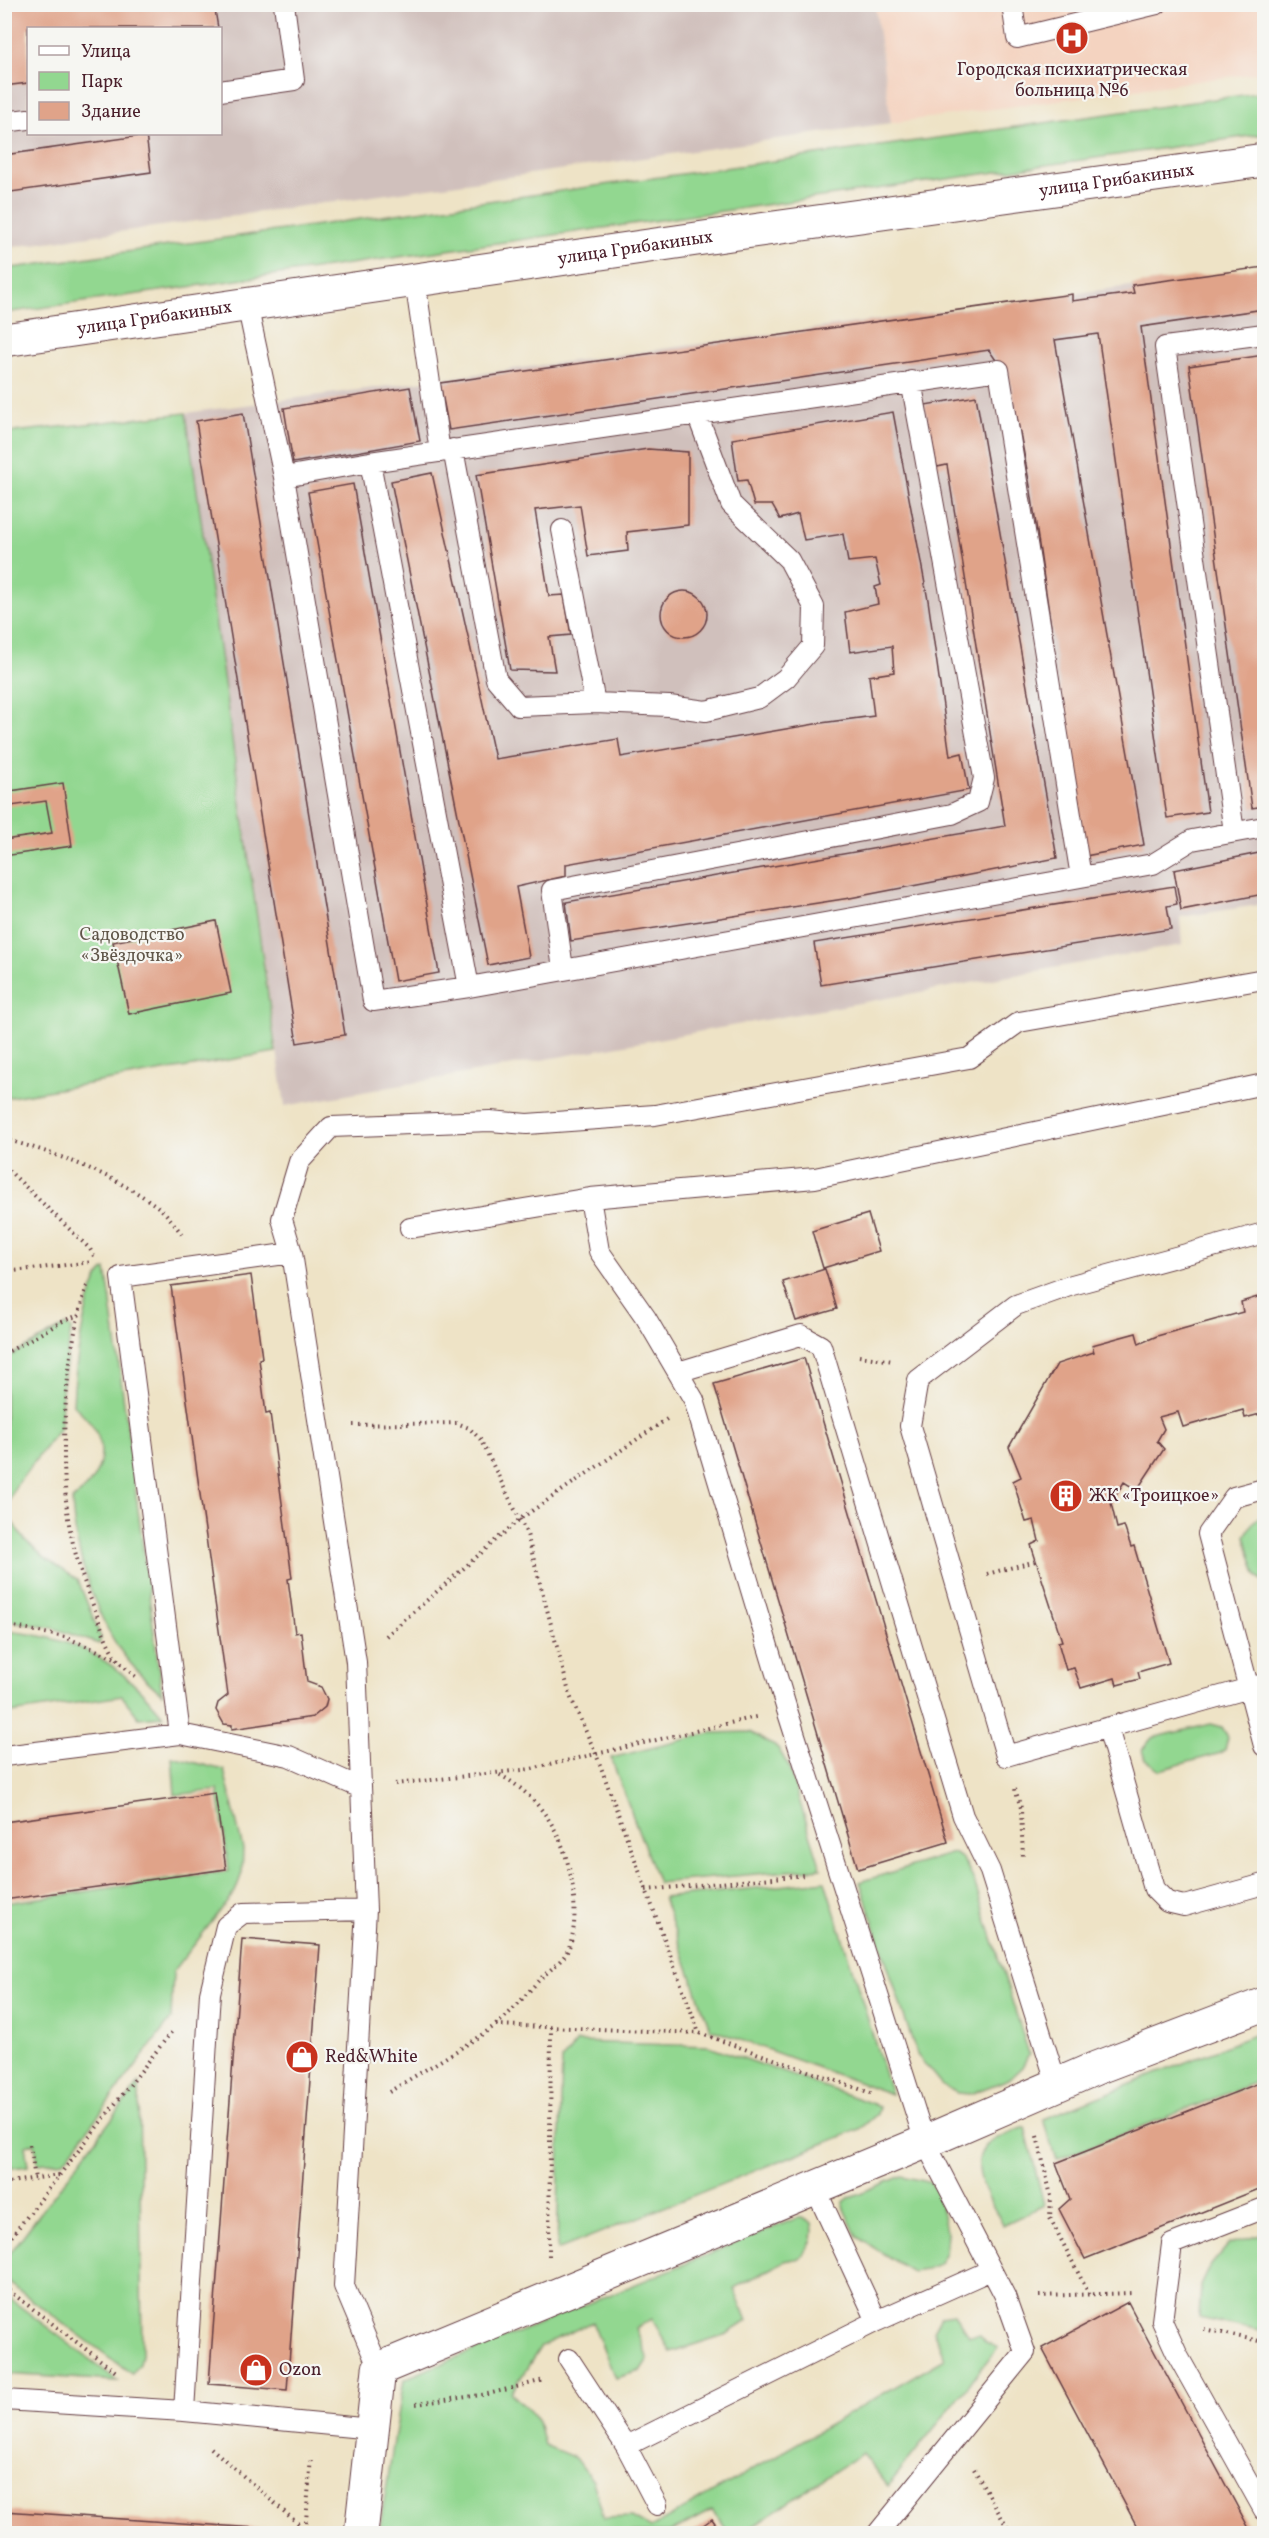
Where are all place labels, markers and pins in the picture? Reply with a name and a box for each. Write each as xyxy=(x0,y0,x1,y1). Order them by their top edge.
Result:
hospital icon: Городская психиатрическая больница №6 xyxy=(1054,20,1090,56)
place label: Городская психиатрическая больница №6 xyxy=(957,58,1187,104)
building icon: ЖК «Троицкое» xyxy=(1048,1478,1084,1514)
place label: ЖК «Троицкое» xyxy=(1089,1484,1219,1509)
shop icon: Red&White xyxy=(284,2039,320,2075)
place label: Red&White xyxy=(325,2045,418,2070)
shop icon: Ozon xyxy=(238,2352,274,2388)
place label: Ozon xyxy=(279,2358,322,2383)

